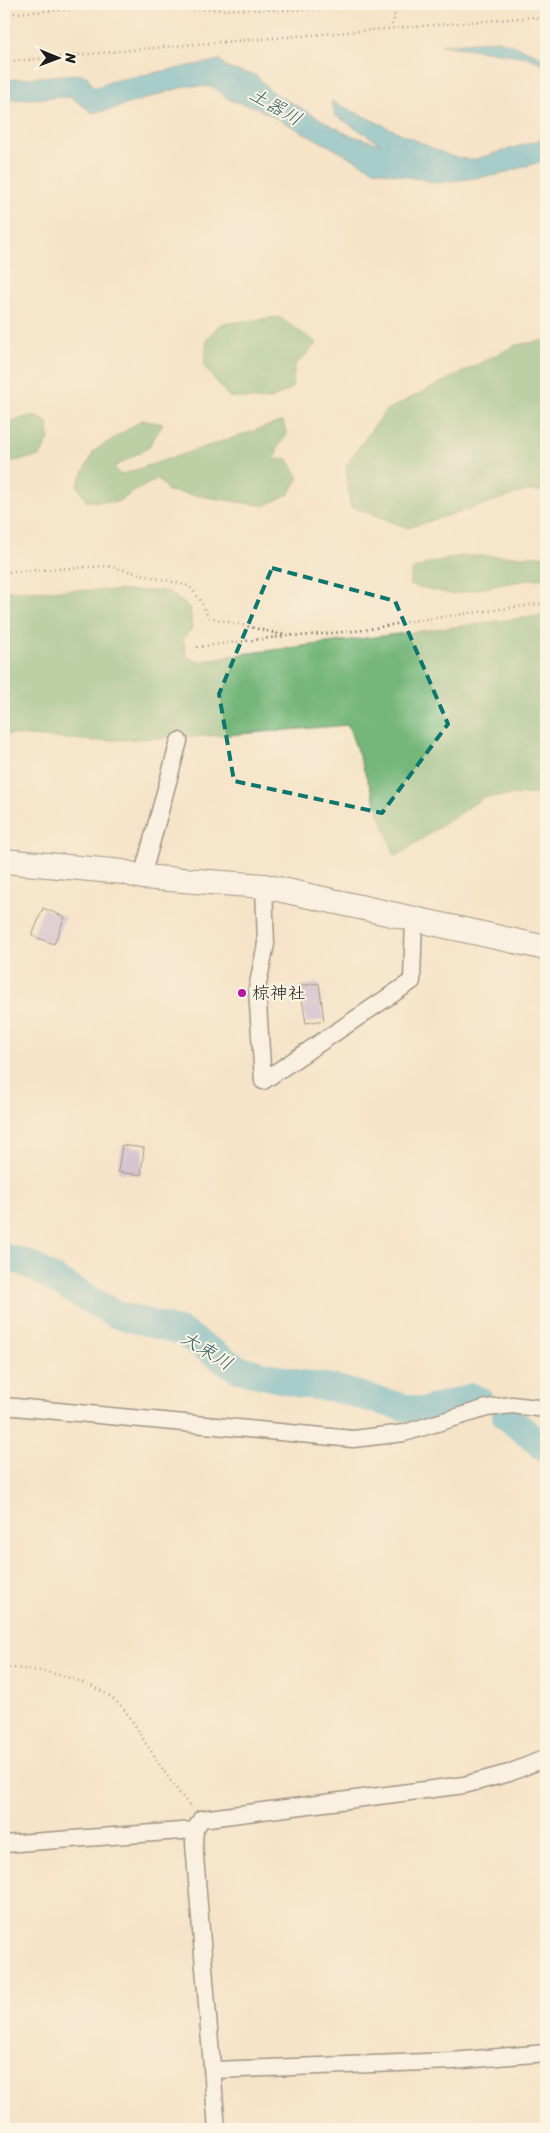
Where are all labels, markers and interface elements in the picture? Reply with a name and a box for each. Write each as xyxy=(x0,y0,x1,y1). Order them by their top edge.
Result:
north arrow xyxy=(32,32,82,82)
text: N xyxy=(58,52,83,64)
water label: 土器川 xyxy=(243,78,309,135)
place label: 椋神社 xyxy=(252,977,306,1009)
marker: 椋神社 xyxy=(236,987,248,999)
water label: 大束川 xyxy=(174,1322,240,1379)

